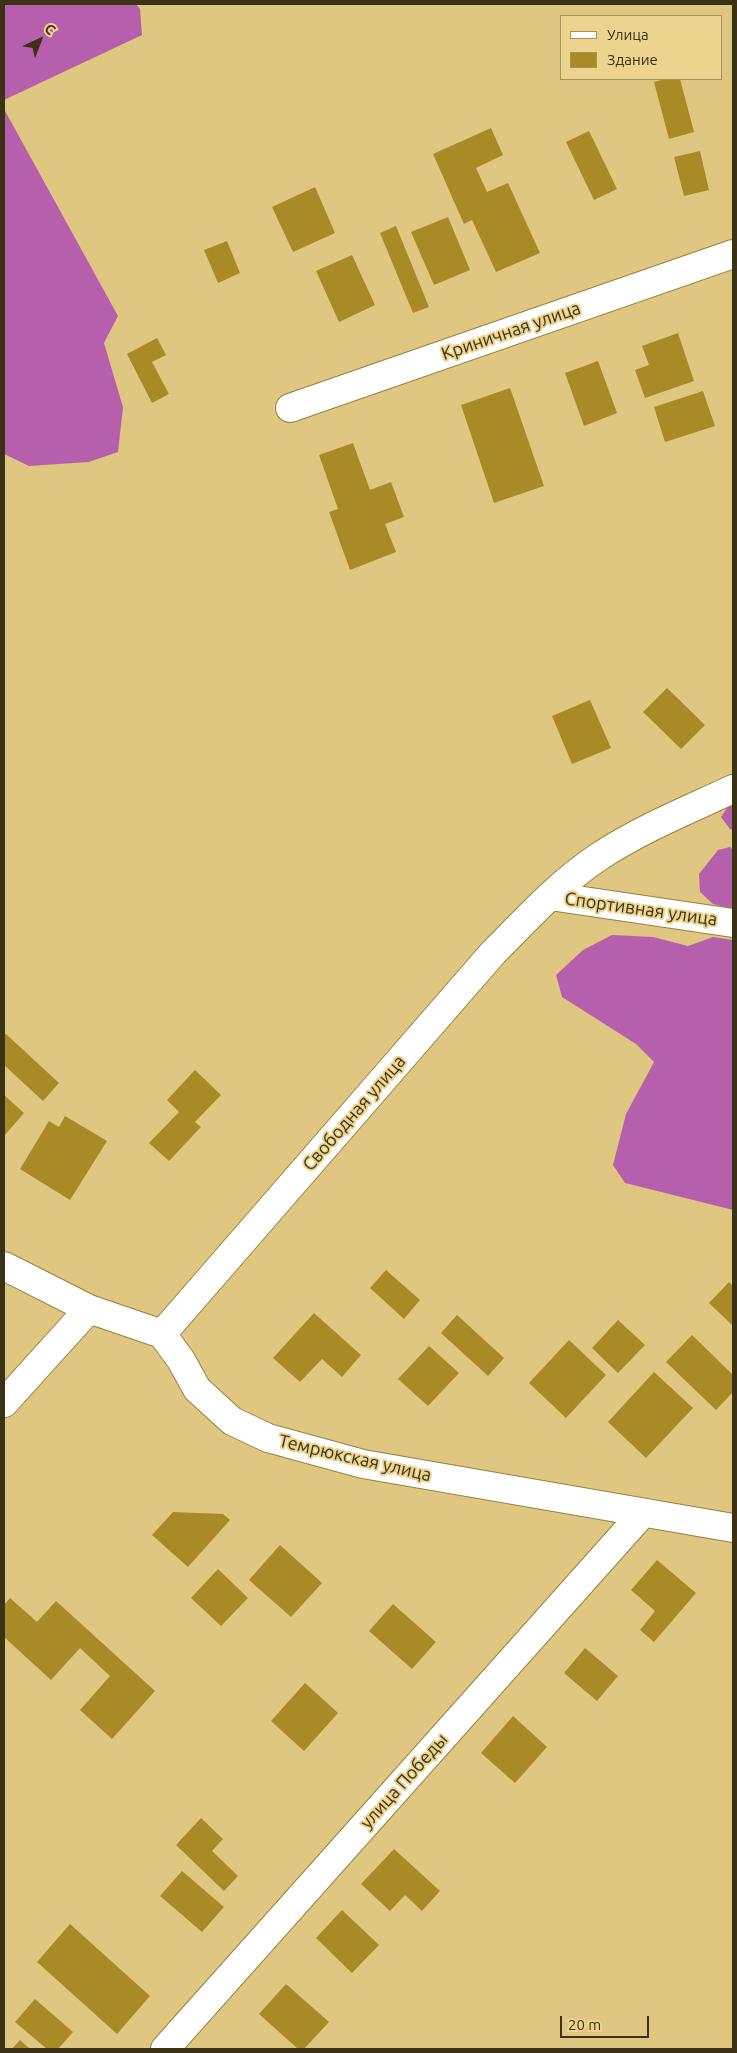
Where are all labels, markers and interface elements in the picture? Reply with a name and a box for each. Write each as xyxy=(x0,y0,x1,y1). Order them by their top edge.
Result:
north arrow xyxy=(15,15,65,65)
legend xyxy=(560,15,722,80)
text: С xyxy=(41,20,59,38)
text: Улица xyxy=(607,26,649,43)
text: Здание xyxy=(607,51,658,68)
street label: Криничная улица xyxy=(439,297,583,365)
street label: Спортивная улица xyxy=(563,888,719,930)
street label: Свободная улица xyxy=(298,1051,410,1175)
street label: Темрюкская улица xyxy=(277,1430,433,1486)
street label: улица Победы xyxy=(356,1729,452,1833)
scale bar xyxy=(562,2006,651,2038)
text: 20 m xyxy=(568,2016,601,2033)

